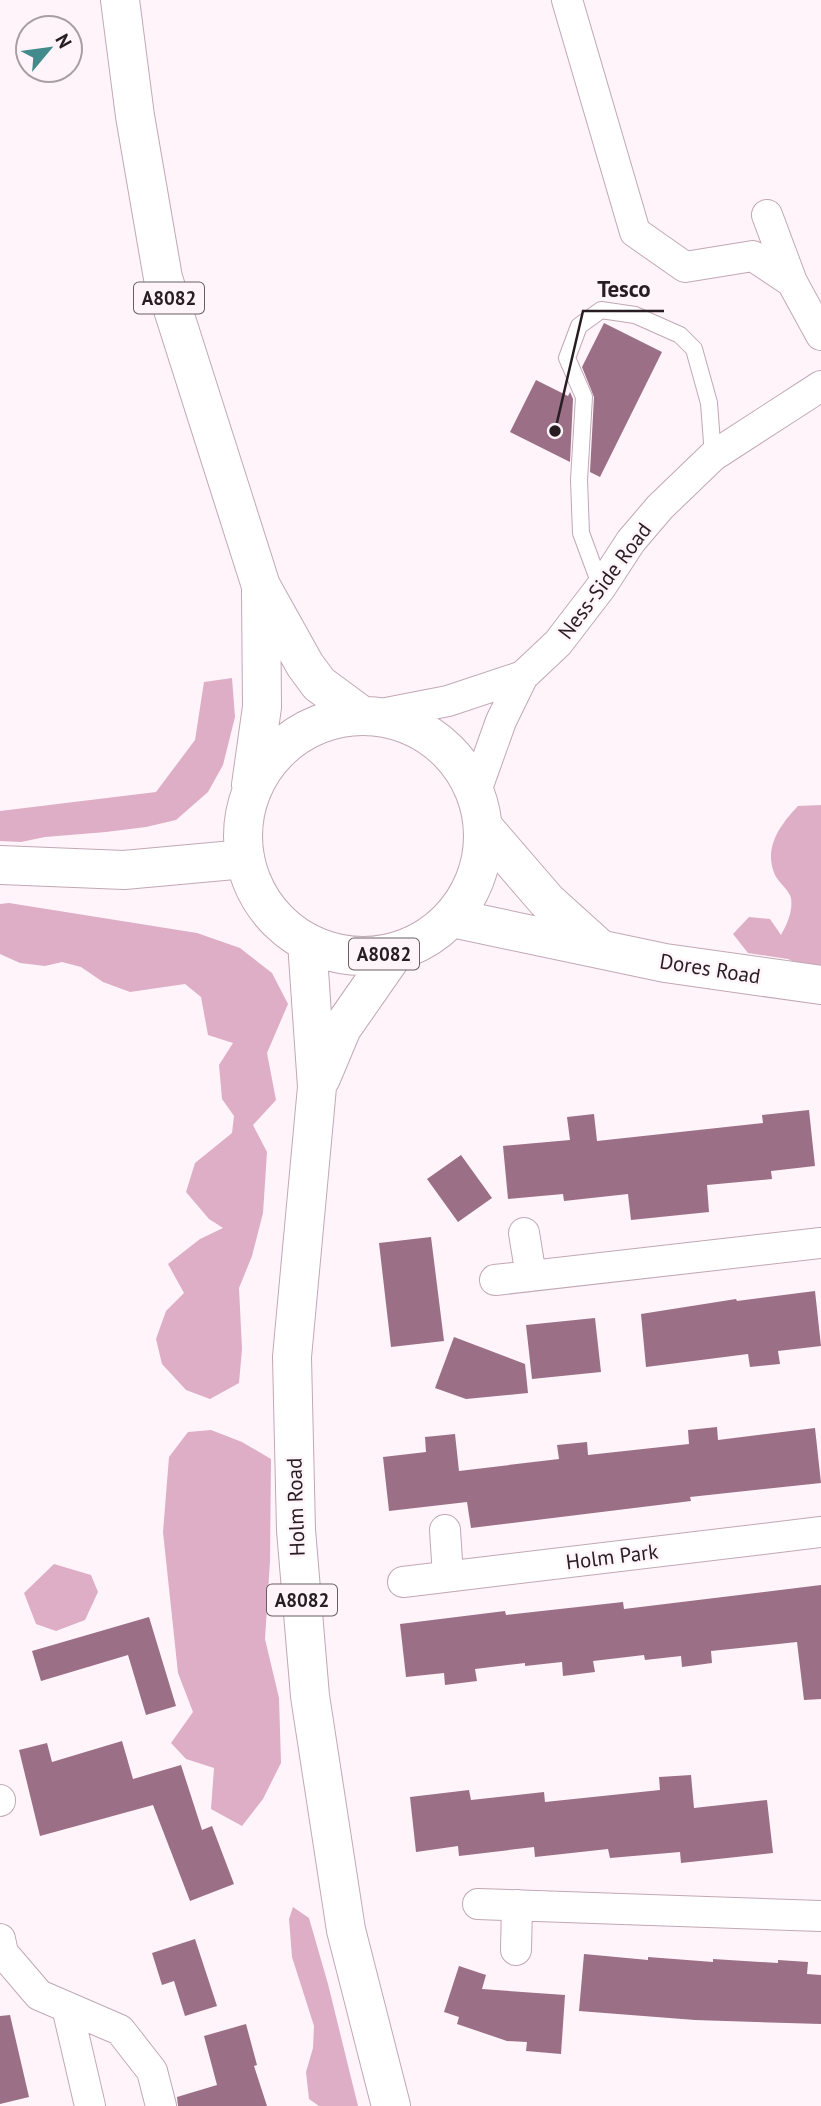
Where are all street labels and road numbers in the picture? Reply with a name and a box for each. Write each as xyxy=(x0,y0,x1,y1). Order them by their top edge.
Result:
road number: A8082 xyxy=(134,282,204,314)
street label: Ness-Side Road xyxy=(552,517,657,644)
road number: A8082 xyxy=(349,938,419,970)
street label: Dores Road xyxy=(658,947,762,990)
street label: Holm Road xyxy=(280,1457,311,1557)
street label: Holm Park xyxy=(564,1537,660,1576)
road number: A8082 xyxy=(267,1584,337,1616)

